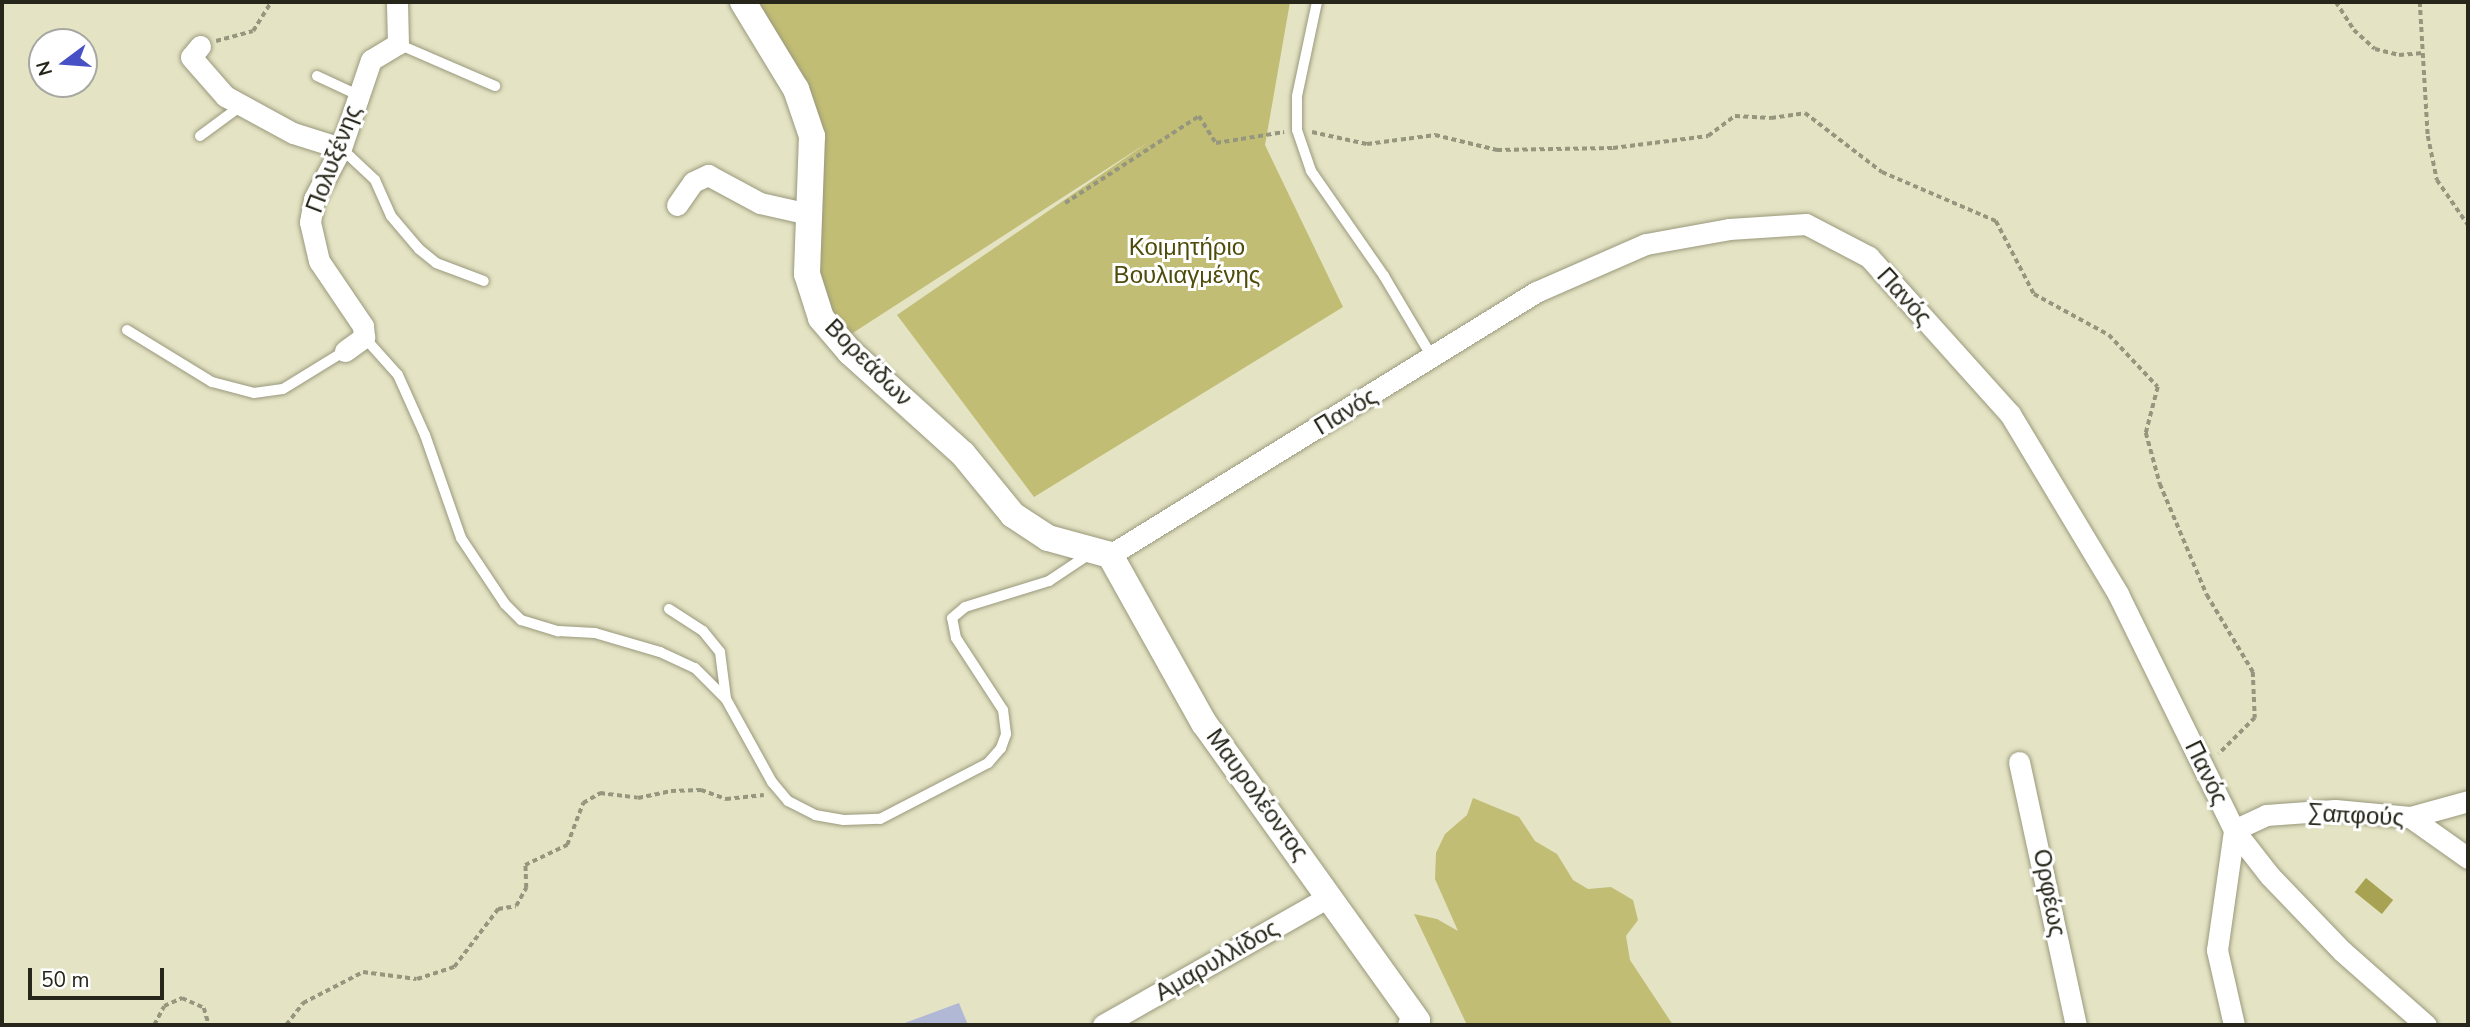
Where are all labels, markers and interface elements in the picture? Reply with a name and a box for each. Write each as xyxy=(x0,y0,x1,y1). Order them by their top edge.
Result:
north arrow xyxy=(28,28,98,98)
text: N xyxy=(30,58,59,79)
street label: Πολυξένης xyxy=(300,101,368,217)
park label: Κοιμητήριο Βουλιαγμένης xyxy=(1114,234,1260,290)
street label: Πανός xyxy=(1871,262,1937,332)
street label: Βορεάδων xyxy=(818,313,918,413)
street label: Πανός xyxy=(1309,382,1383,442)
street label: Μαυρολέοντος xyxy=(1200,724,1314,866)
street label: Πανός xyxy=(2178,736,2234,810)
street label: Σαπφούς xyxy=(2307,799,2405,833)
street label: Ορφέως xyxy=(2026,847,2072,939)
street label: Αμαρυλλίδος xyxy=(1150,914,1284,1008)
scale bar xyxy=(32,954,168,998)
text: 50 m xyxy=(41,966,90,994)

